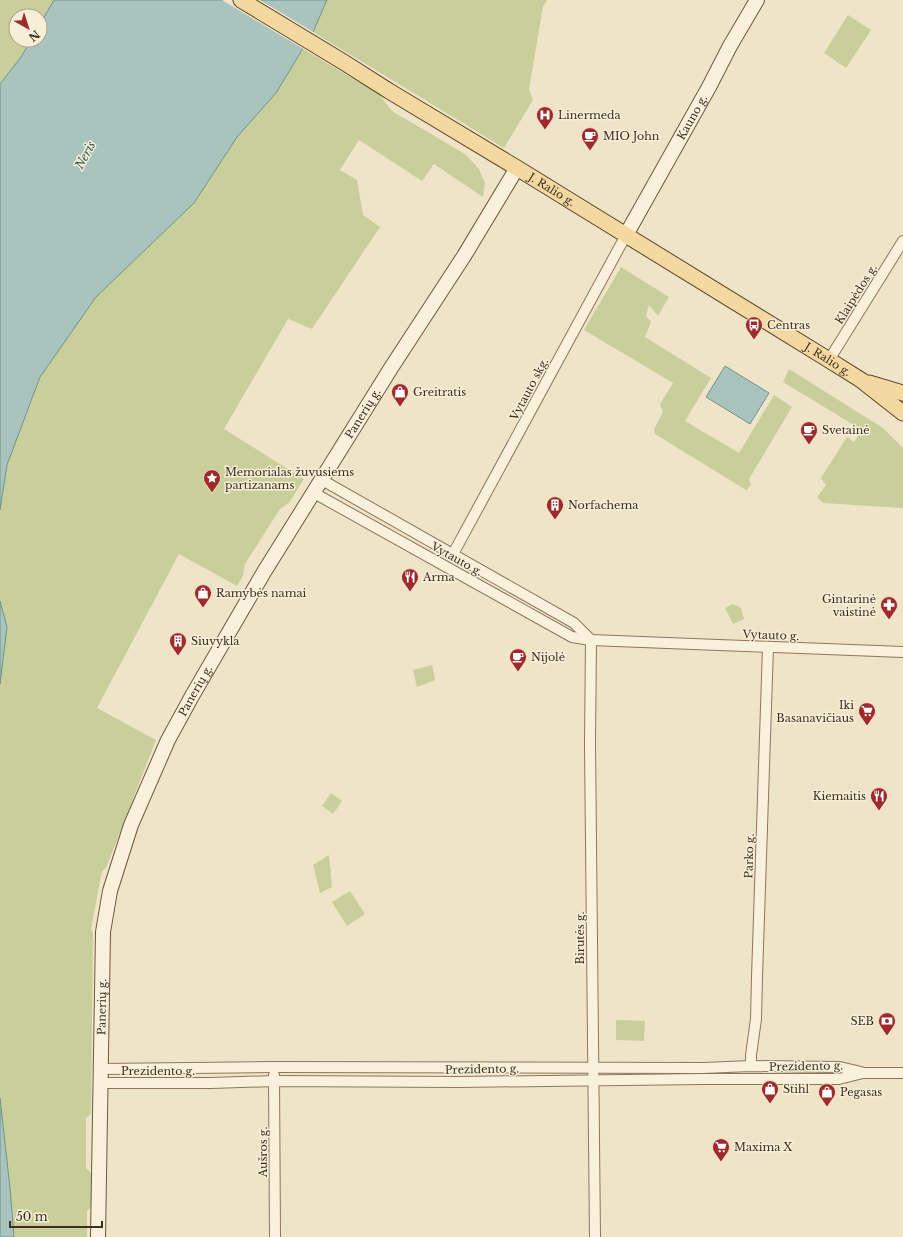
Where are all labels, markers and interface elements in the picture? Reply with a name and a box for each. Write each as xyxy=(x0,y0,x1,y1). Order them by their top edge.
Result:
north arrow xyxy=(8,8,48,48)
text: N xyxy=(25,27,43,45)
street label: Kauno g. xyxy=(674,92,710,142)
hospital icon: Linermeda xyxy=(535,105,555,130)
place label: Linermeda xyxy=(558,108,621,122)
cafe icon: MIO John xyxy=(580,126,600,151)
place label: MIO John xyxy=(603,129,660,143)
water label: Neris xyxy=(71,138,99,172)
street label: J. Ralio g. xyxy=(524,169,578,209)
street label: Klaipėdos g. xyxy=(832,261,880,327)
bus stop icon: Centras xyxy=(744,315,764,340)
place label: Centras xyxy=(767,318,810,332)
street label: J. Ralio g. xyxy=(800,339,854,379)
street label: Vytauto skg. xyxy=(506,355,551,423)
shop icon: Greitratis xyxy=(390,382,410,407)
place label: Greitratis xyxy=(413,385,466,399)
street label: Panerių g. xyxy=(342,386,384,441)
cafe icon: Svetainė xyxy=(799,420,819,445)
place label: Svetainė xyxy=(822,423,870,437)
place label: Memorialas žuvusiems partizanams xyxy=(225,465,354,492)
place icon: Memorialas žuvusiems partizanams xyxy=(202,468,222,493)
building icon: Norfachema xyxy=(545,495,565,520)
place label: Norfachema xyxy=(568,498,639,512)
street label: Vytauto g. xyxy=(428,539,485,579)
restaurant icon: Arma xyxy=(400,567,420,592)
place label: Arma xyxy=(422,570,456,584)
shop icon: Ramybės namai xyxy=(193,583,213,608)
place label: Ramybės namai xyxy=(216,586,307,600)
place label: Gintarinė vaistinė xyxy=(822,592,876,619)
pharmacy icon: Gintarinė vaistinė xyxy=(879,595,899,620)
street label: Vytauto g. xyxy=(741,627,800,643)
building icon: Siuvykla xyxy=(168,631,188,656)
place label: Siuvykla xyxy=(191,634,240,648)
cafe icon: Nijolė xyxy=(508,647,528,672)
place label: Nijolė xyxy=(531,650,565,664)
street label: Panerių g. xyxy=(175,663,215,719)
place label: Iki Basanavičiaus xyxy=(776,698,854,725)
supermarket icon: Iki Basanavičiaus xyxy=(857,701,877,726)
restaurant icon: Kiemaitis xyxy=(869,786,889,811)
place label: Kiemaitis xyxy=(813,789,866,803)
street label: Parko g. xyxy=(741,833,757,879)
street label: Birutės g. xyxy=(573,911,587,964)
street label: Panerių g. xyxy=(94,979,109,1035)
bank icon: SEB xyxy=(877,1011,897,1036)
place label: SEB xyxy=(850,1014,874,1028)
street label: Prezidento g. xyxy=(769,1058,843,1074)
street label: Prezidento g. xyxy=(445,1061,519,1077)
street label: Prezidento g. xyxy=(121,1064,195,1078)
shop icon: Stihl xyxy=(760,1079,780,1104)
place label: Stihl xyxy=(783,1082,810,1096)
shop icon: Pegasas xyxy=(817,1082,837,1107)
place label: Pegasas xyxy=(840,1085,882,1099)
street label: Aušros g. xyxy=(256,1127,270,1178)
supermarket icon: Maxima X xyxy=(711,1137,731,1162)
place label: Maxima X xyxy=(734,1140,793,1154)
scale bar xyxy=(10,1203,102,1229)
text: 50 m xyxy=(16,1209,48,1224)

